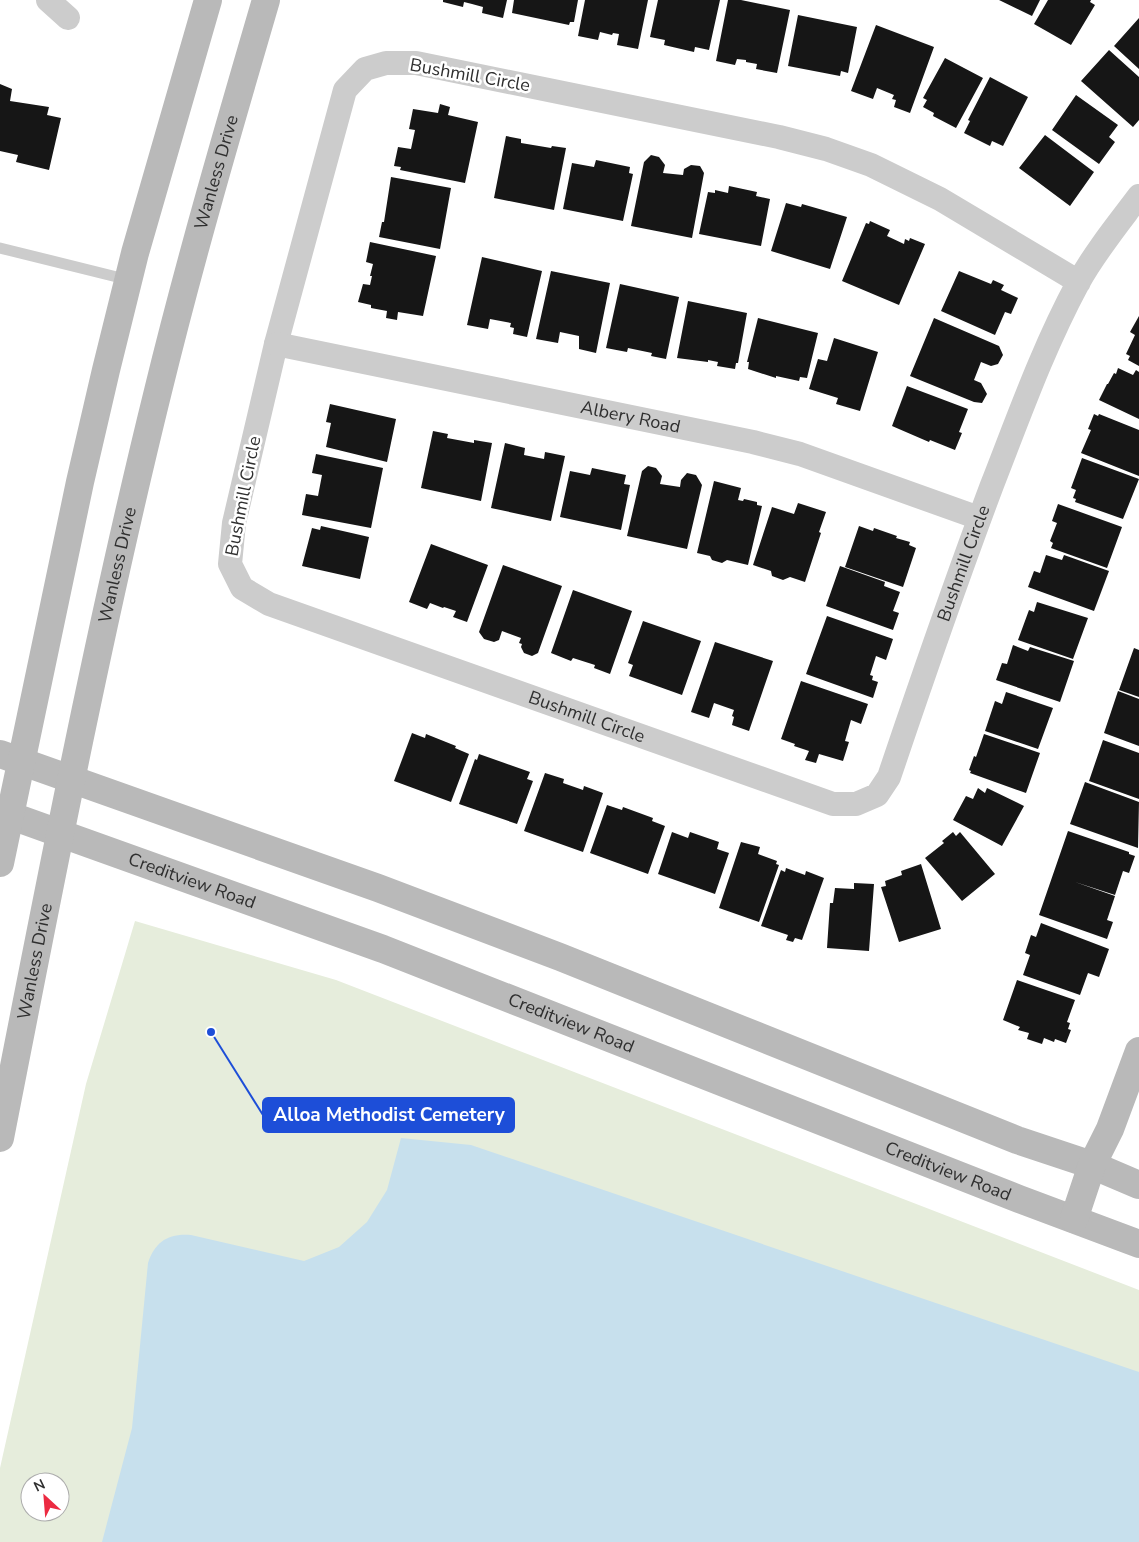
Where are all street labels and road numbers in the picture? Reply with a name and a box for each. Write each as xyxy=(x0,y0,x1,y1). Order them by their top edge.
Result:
street label: Bushmill Circle xyxy=(408,53,532,97)
street label: Wanless Drive xyxy=(189,112,244,232)
street label: Albery Road xyxy=(579,395,683,439)
street label: Bushmill Circle xyxy=(220,434,266,558)
street label: Bushmill Circle xyxy=(931,502,995,625)
street label: Wanless Drive xyxy=(93,505,142,625)
street label: Bushmill Circle xyxy=(525,685,648,748)
street label: Creditview Road xyxy=(125,847,259,915)
street label: Wanless Drive xyxy=(11,901,58,1022)
street label: Creditview Road xyxy=(505,987,638,1059)
street label: Creditview Road xyxy=(881,1136,1015,1207)

